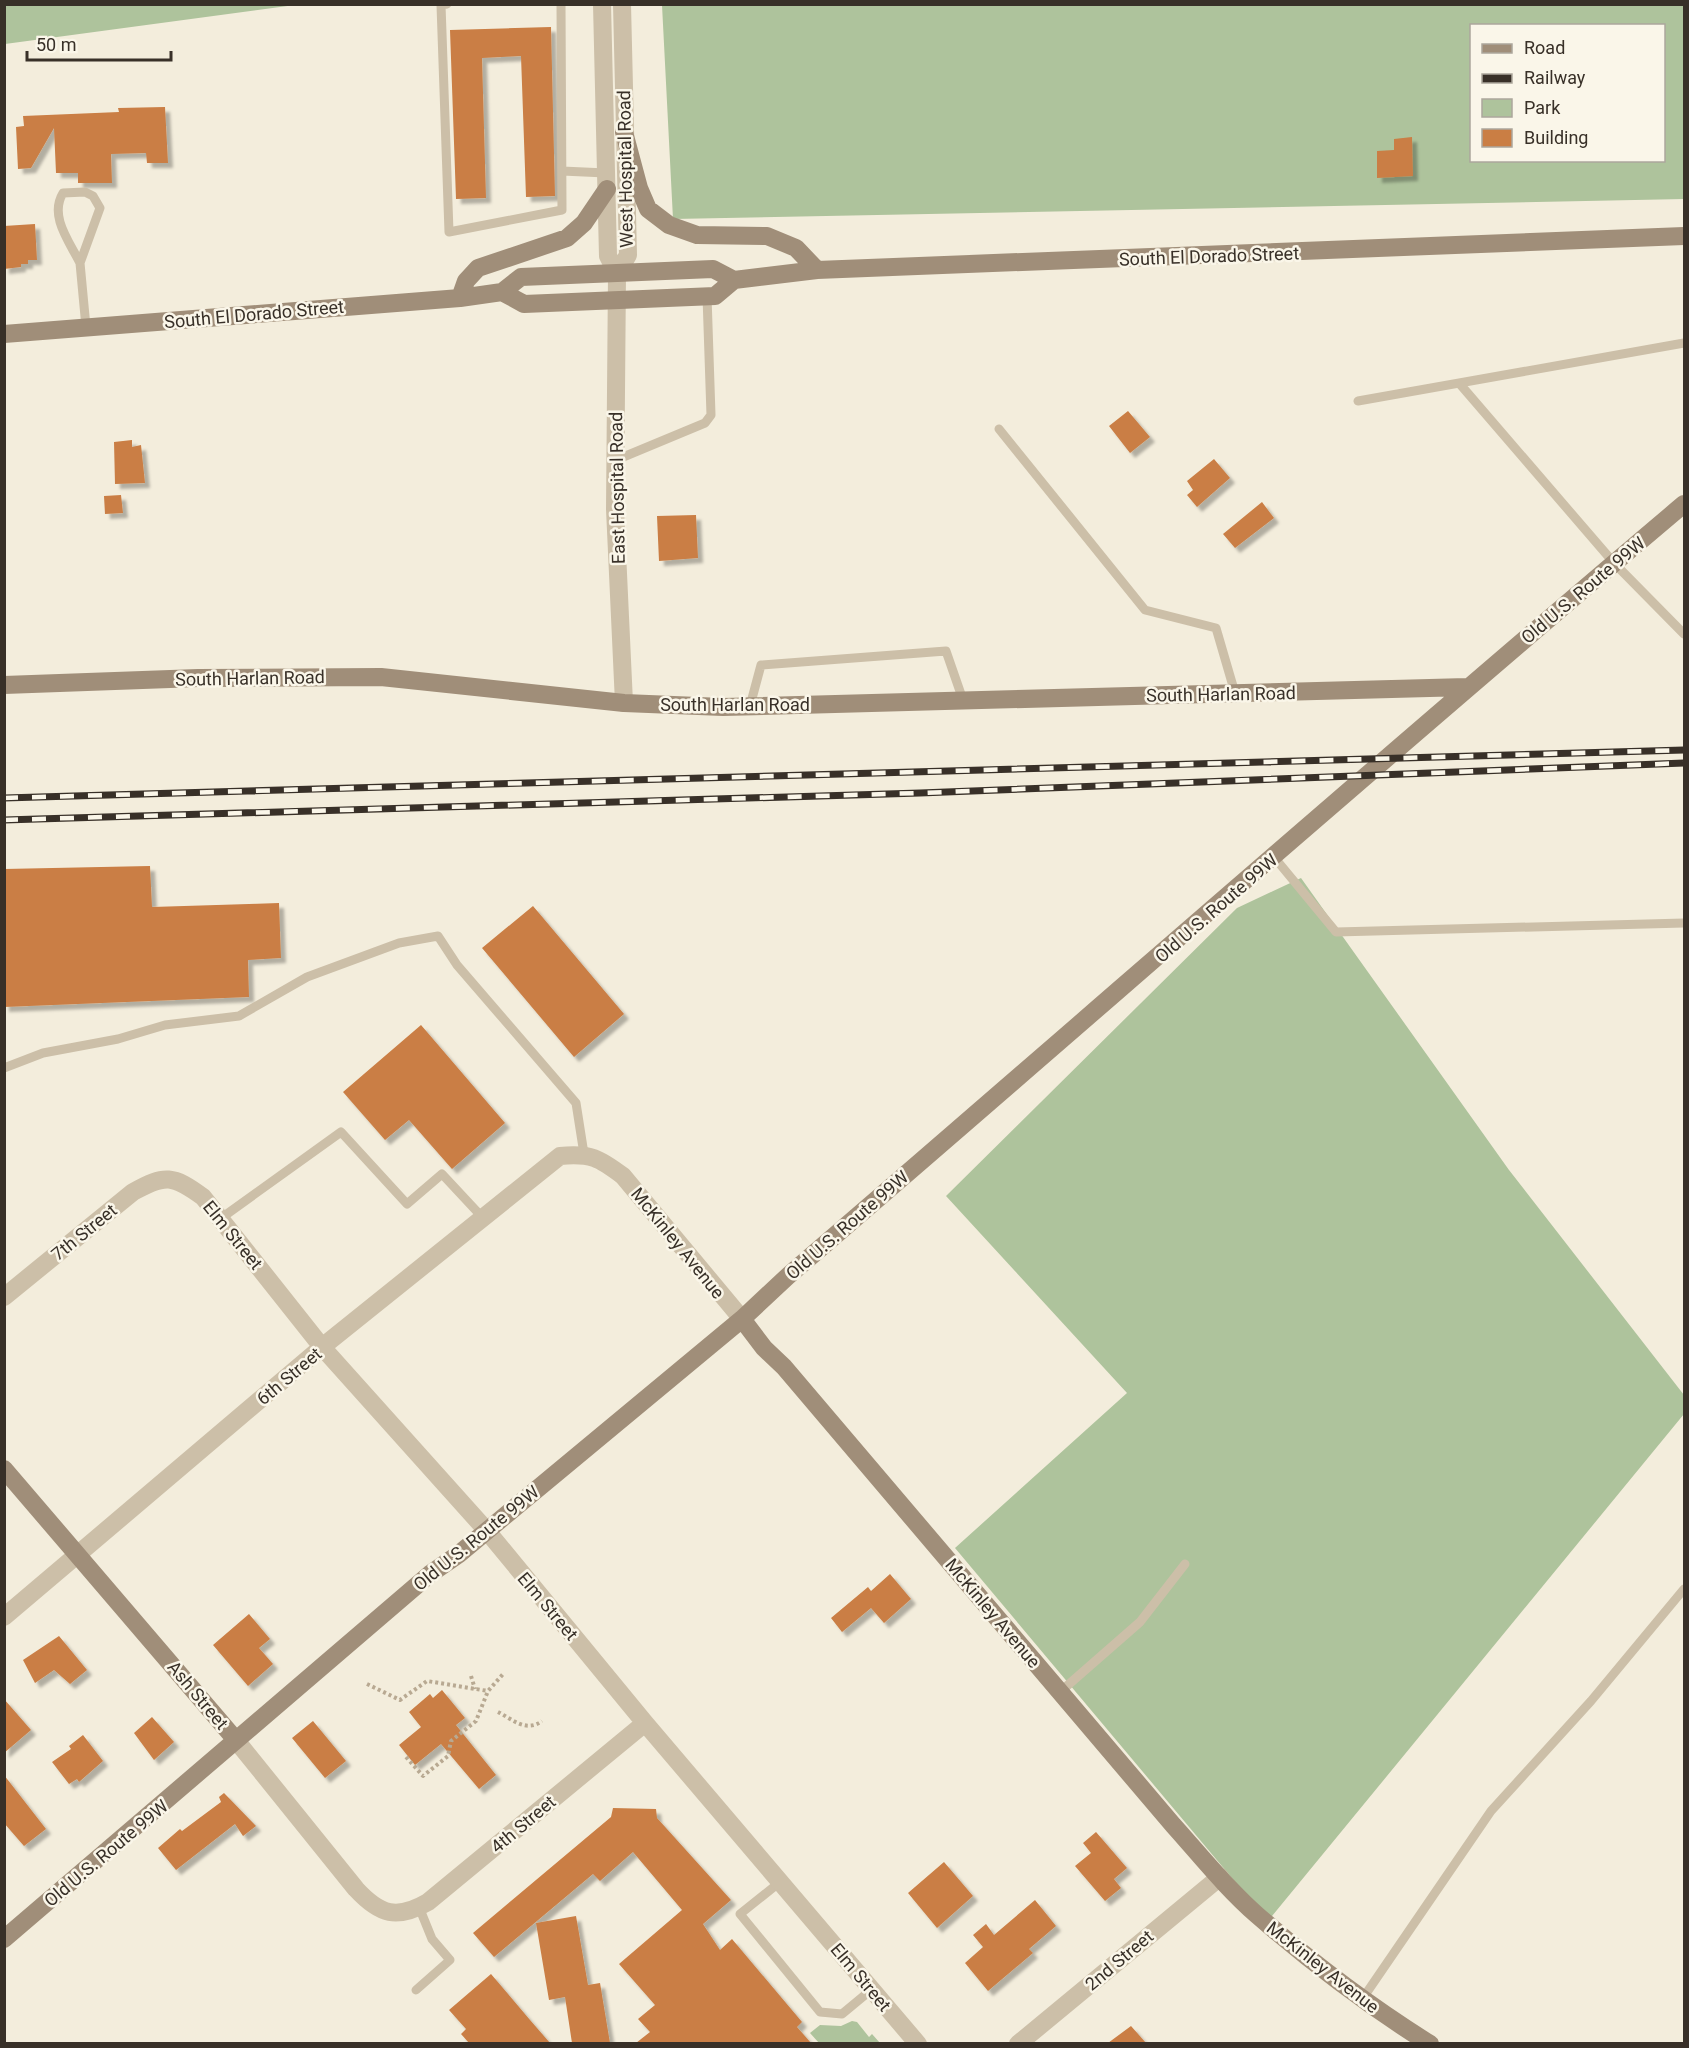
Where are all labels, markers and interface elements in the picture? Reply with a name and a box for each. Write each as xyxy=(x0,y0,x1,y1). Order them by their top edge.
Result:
scale bar xyxy=(27,24,171,62)
legend xyxy=(1470,24,1665,162)
text: 50 m xyxy=(36,34,76,55)
text: Road xyxy=(1524,37,1565,58)
text: Railway xyxy=(1524,67,1586,88)
street label: West Hospital Road xyxy=(613,90,637,248)
text: Park xyxy=(1524,97,1561,118)
text: Building xyxy=(1524,127,1588,148)
street label: South El Dorado Street xyxy=(1119,242,1300,270)
street label: South El Dorado Street xyxy=(163,296,345,332)
street label: East Hospital Road xyxy=(605,412,629,564)
street label: Old U.S. Route 99W xyxy=(1517,532,1649,648)
street label: South Harlan Road xyxy=(175,666,325,690)
street label: South Harlan Road xyxy=(1146,682,1296,706)
street label: South Harlan Road xyxy=(660,694,810,715)
street label: Old U.S. Route 99W xyxy=(1151,849,1281,967)
street label: Old U.S. Route 99W xyxy=(782,1166,912,1284)
street label: McKinley Avenue xyxy=(627,1183,729,1303)
street label: Elm Street xyxy=(199,1196,267,1274)
street label: 7th Street xyxy=(47,1199,121,1265)
street label: 6th Street xyxy=(252,1343,326,1409)
street label: Old U.S. Route 99W xyxy=(409,1481,543,1595)
street label: McKinley Avenue xyxy=(941,1554,1045,1672)
street label: Elm Street xyxy=(513,1568,583,1644)
street label: Ash Street xyxy=(163,1656,233,1734)
street label: 4th Street xyxy=(486,1791,560,1857)
street label: Old U.S. Route 99W xyxy=(40,1795,172,1911)
street label: McKinley Avenue xyxy=(1263,1917,1383,2017)
street label: 2nd Street xyxy=(1081,1925,1157,1994)
street label: Elm Street xyxy=(826,1939,896,2015)

